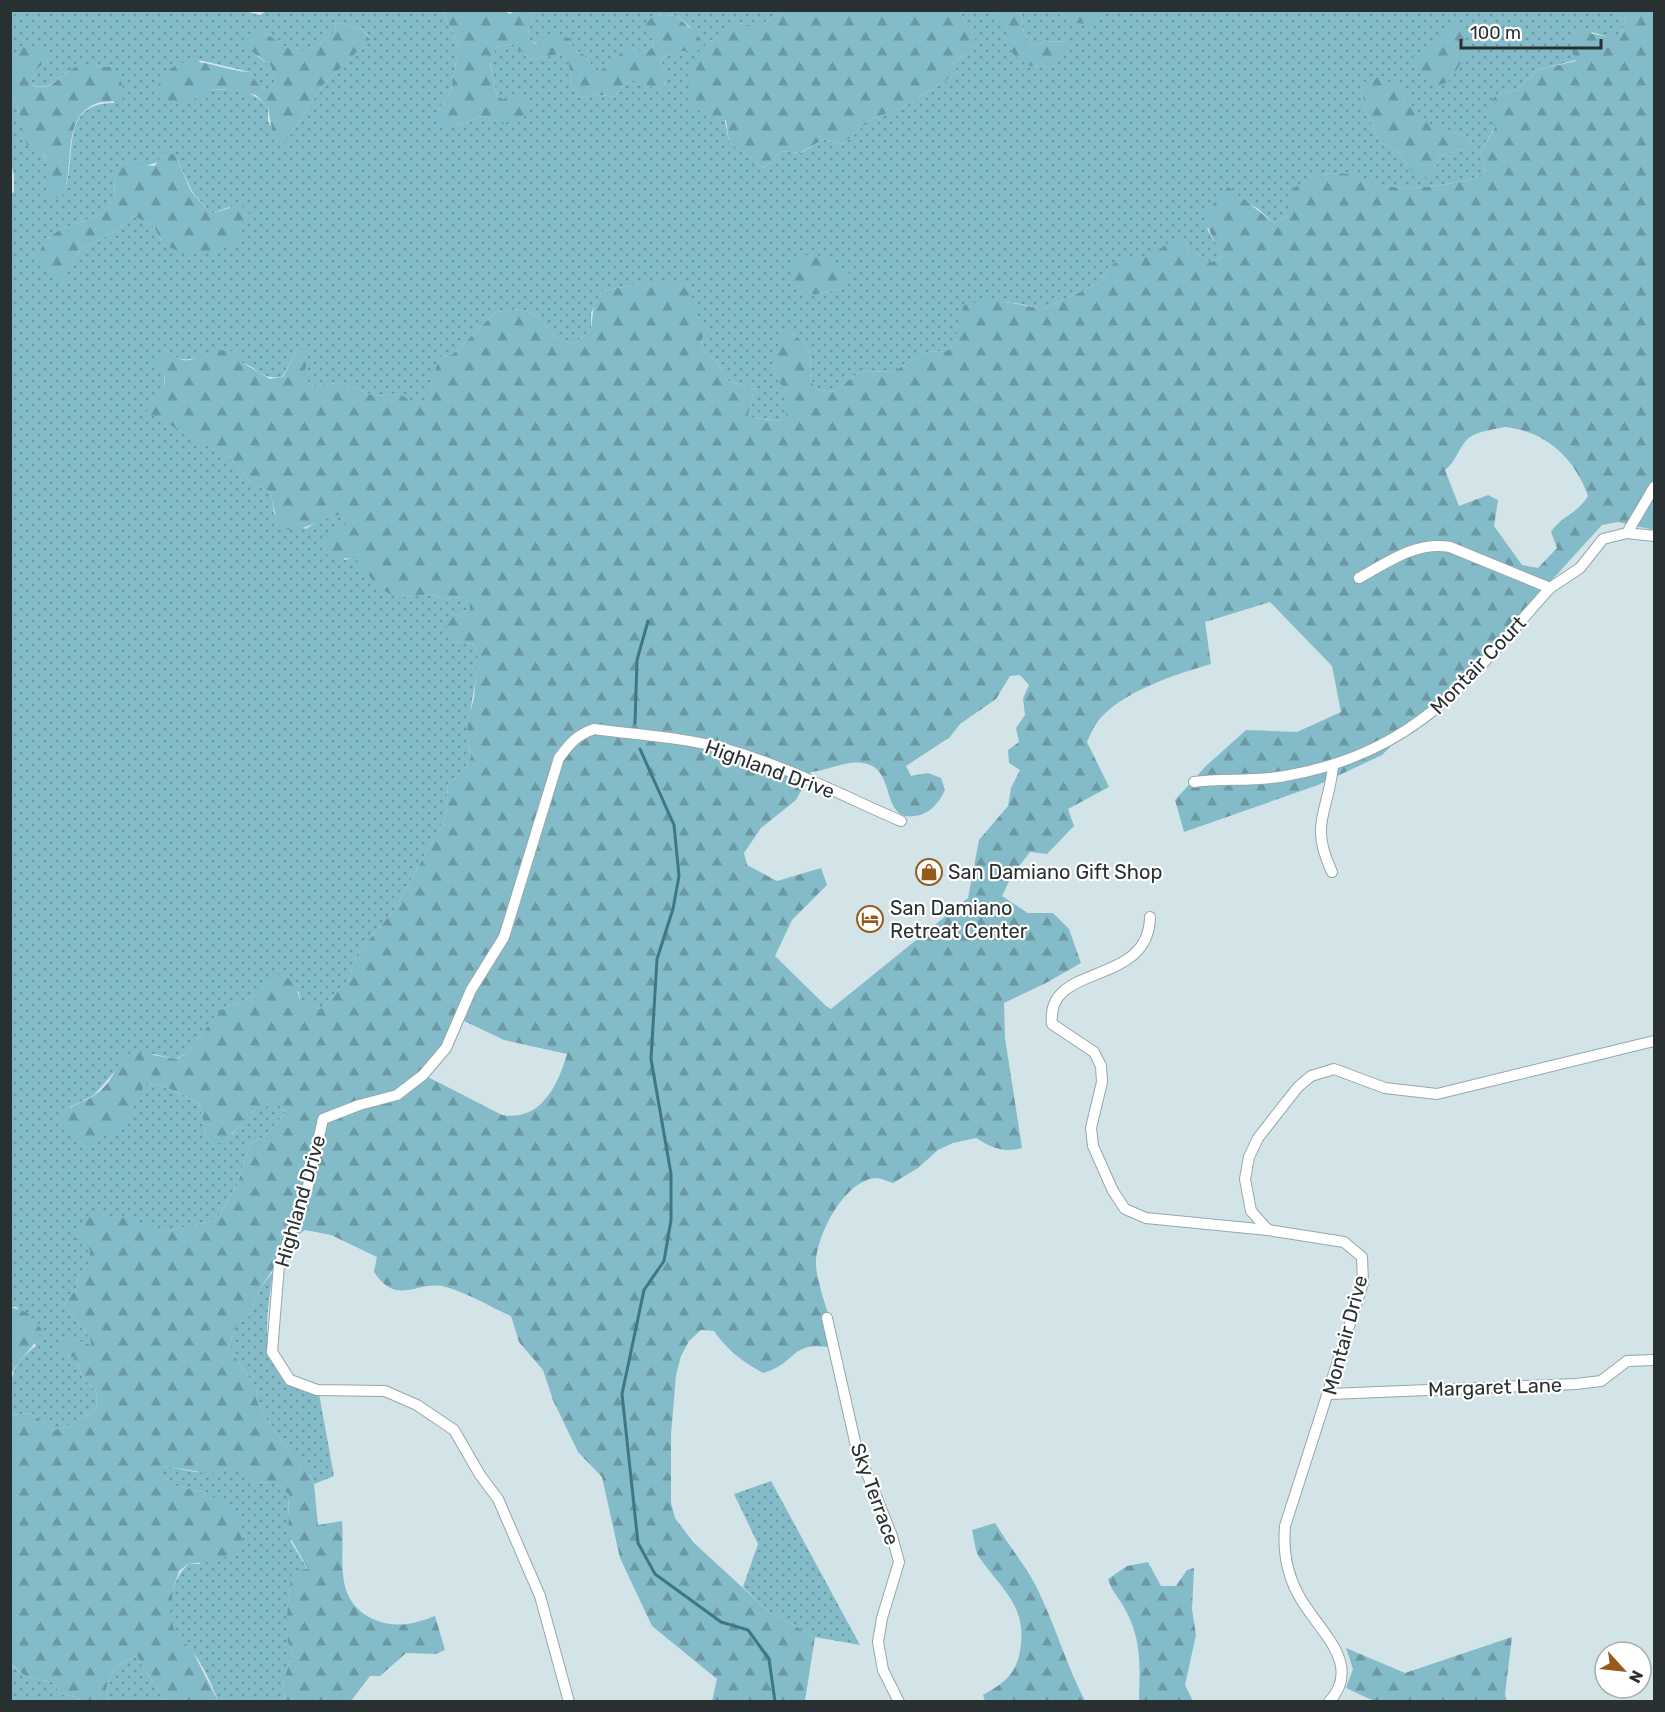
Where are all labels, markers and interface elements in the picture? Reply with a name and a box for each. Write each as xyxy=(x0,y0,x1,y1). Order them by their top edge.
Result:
scale bar xyxy=(1461,12,1600,50)
text: 100 m xyxy=(1470,22,1521,44)
street label: Montair Court xyxy=(1425,611,1531,719)
street label: Highland Drive xyxy=(702,734,838,804)
shop icon: San Damiano Gift Shop xyxy=(914,857,944,887)
place label: San Damiano Gift Shop xyxy=(948,860,1162,884)
place label: San Damiano Retreat Center xyxy=(890,896,1028,943)
hotel icon: San Damiano Retreat Center xyxy=(855,904,885,934)
street label: Highland Drive xyxy=(270,1132,330,1270)
street label: Montair Drive xyxy=(1317,1272,1373,1398)
street label: Margaret Lane xyxy=(1428,1373,1562,1401)
street label: Sky Terrace xyxy=(845,1440,905,1548)
north arrow xyxy=(1593,1640,1653,1700)
text: N xyxy=(1625,1667,1647,1686)

